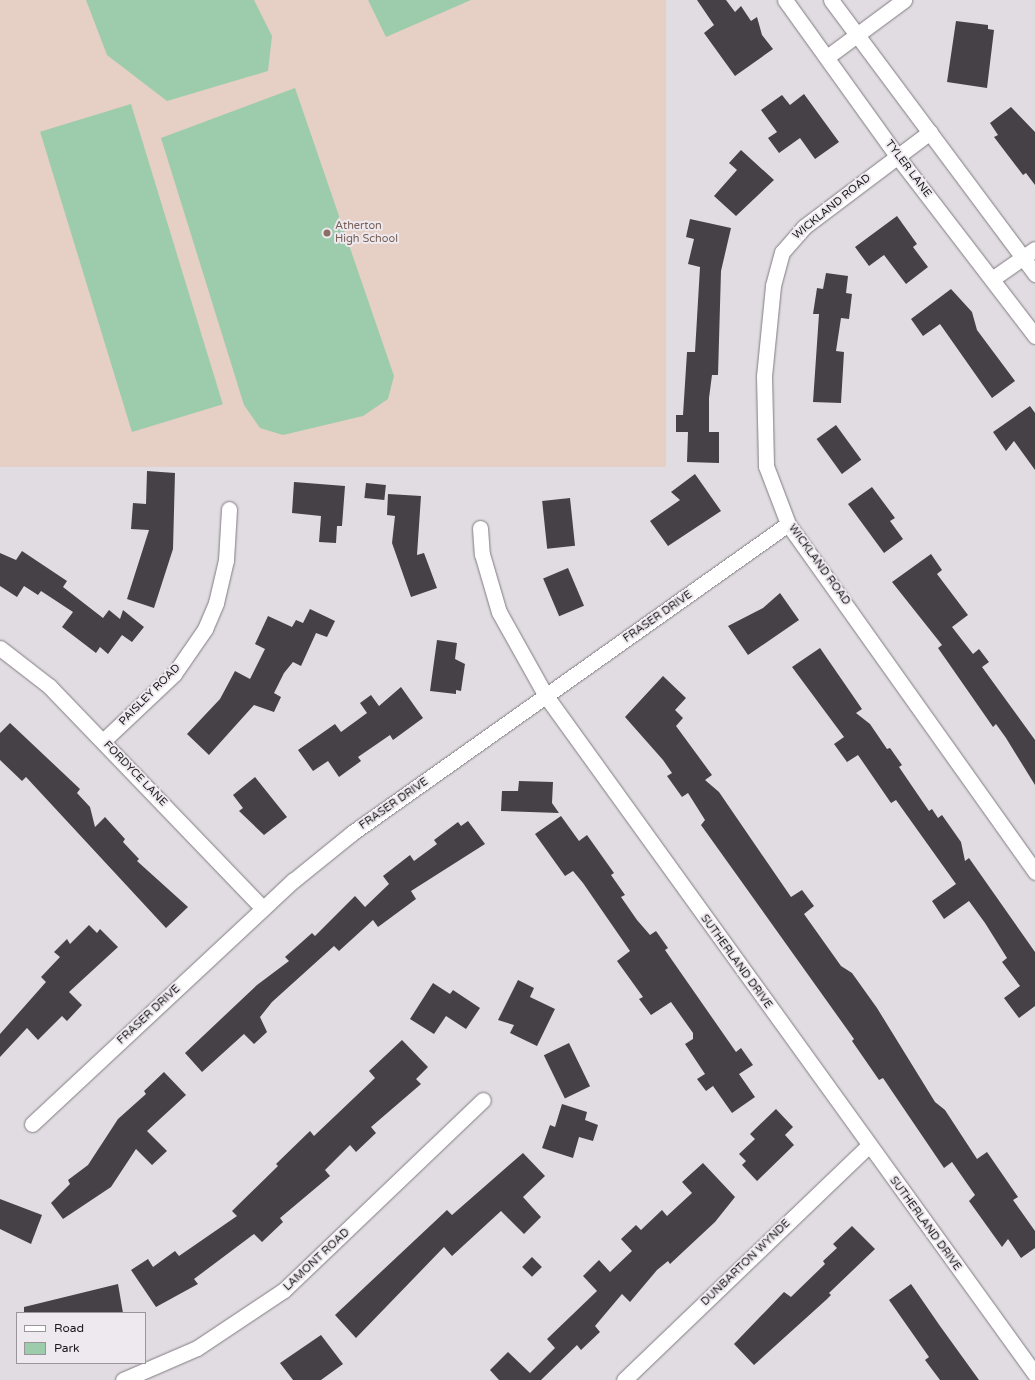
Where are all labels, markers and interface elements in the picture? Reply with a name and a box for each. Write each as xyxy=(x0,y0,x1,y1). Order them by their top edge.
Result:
street label: TYLER LANE xyxy=(882,138,934,200)
street label: WICKLAND ROAD xyxy=(790,171,874,243)
place label: Atherton High School xyxy=(335,220,398,246)
marker: Atherton High School xyxy=(322,228,332,238)
street label: WICKLAND ROAD xyxy=(785,522,853,608)
street label: FRASER DRIVE xyxy=(621,588,695,646)
street label: PAISLEY ROAD xyxy=(117,662,183,728)
street label: FORDYCE LANE xyxy=(101,739,169,809)
street label: FRASER DRIVE xyxy=(357,775,431,833)
street label: SUTHERLAND DRIVE xyxy=(697,912,775,1012)
street label: FRASER DRIVE xyxy=(115,983,183,1047)
street label: SUTHERLAND DRIVE xyxy=(886,1174,964,1274)
street label: DUNBARTON WYNDE xyxy=(699,1217,793,1309)
street label: LAMONT ROAD xyxy=(281,1226,353,1294)
legend xyxy=(16,1312,146,1364)
text: Road xyxy=(54,1321,84,1335)
text: Park xyxy=(54,1341,80,1355)

